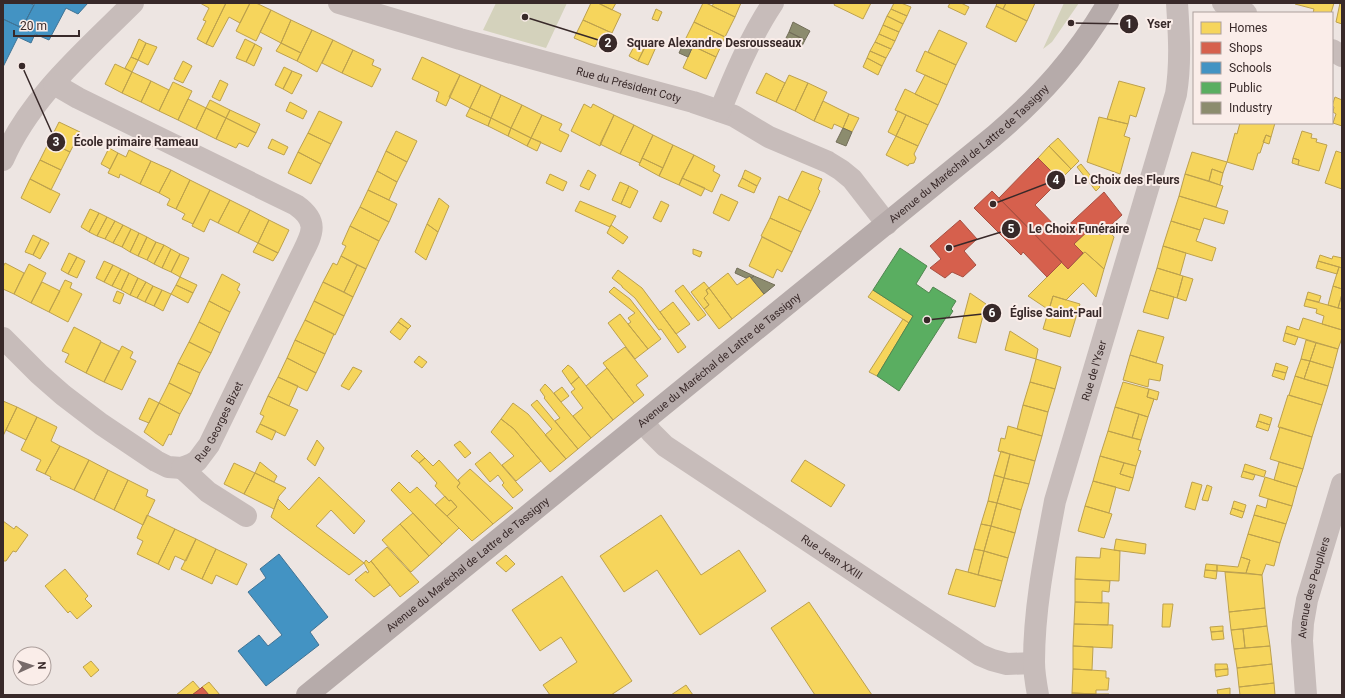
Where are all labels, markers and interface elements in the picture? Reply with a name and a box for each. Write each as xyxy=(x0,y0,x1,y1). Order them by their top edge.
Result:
scale bar xyxy=(14,12,79,38)
callout: Yser xyxy=(1119,12,1180,36)
legend xyxy=(1193,12,1333,124)
text: 1 xyxy=(1126,17,1132,31)
text: Yser xyxy=(1147,17,1172,31)
text: 20 m xyxy=(20,19,47,33)
text: Homes xyxy=(1229,21,1267,35)
callout: Square Alexandre Desrousseaux xyxy=(598,31,809,55)
text: 2 xyxy=(605,36,612,50)
text: Square Alexandre Desrousseaux xyxy=(627,36,802,50)
text: Shops xyxy=(1229,41,1263,55)
text: Schools xyxy=(1229,61,1272,75)
street label: Rue du Président Coty xyxy=(575,65,683,106)
street label: Avenue du Maréchal de Lattre de Tassigny xyxy=(886,81,1052,226)
text: Public xyxy=(1229,81,1262,95)
text: Industry xyxy=(1229,101,1273,115)
callout: École primaire Rameau xyxy=(46,130,207,154)
text: École primaire Rameau xyxy=(74,134,199,149)
text: 3 xyxy=(53,135,60,149)
callout: Le Choix des Fleurs xyxy=(1046,168,1187,192)
text: 4 xyxy=(1053,173,1060,187)
text: Le Choix des Fleurs xyxy=(1074,173,1180,187)
callout: Le Choix Funéraire xyxy=(1001,217,1137,241)
text: 5 xyxy=(1008,222,1015,236)
text: Le Choix Funéraire xyxy=(1029,222,1130,236)
street label: Avenue du Maréchal de Lattre de Tassigny xyxy=(635,290,804,430)
callout: Église Saint-Paul xyxy=(982,301,1110,325)
text: Église Saint-Paul xyxy=(1010,305,1102,320)
text: 6 xyxy=(989,306,996,320)
street label: Rue de l'Yser xyxy=(1079,339,1109,402)
street label: Rue Georges Bizet xyxy=(192,379,246,465)
street label: Avenue du Maréchal de Lattre de Tassigny xyxy=(384,494,553,635)
street label: Rue Jean XXIII xyxy=(799,532,865,582)
street label: Avenue des Peupliers xyxy=(1296,535,1333,639)
north arrow xyxy=(12,646,52,686)
text: N xyxy=(35,661,48,670)

